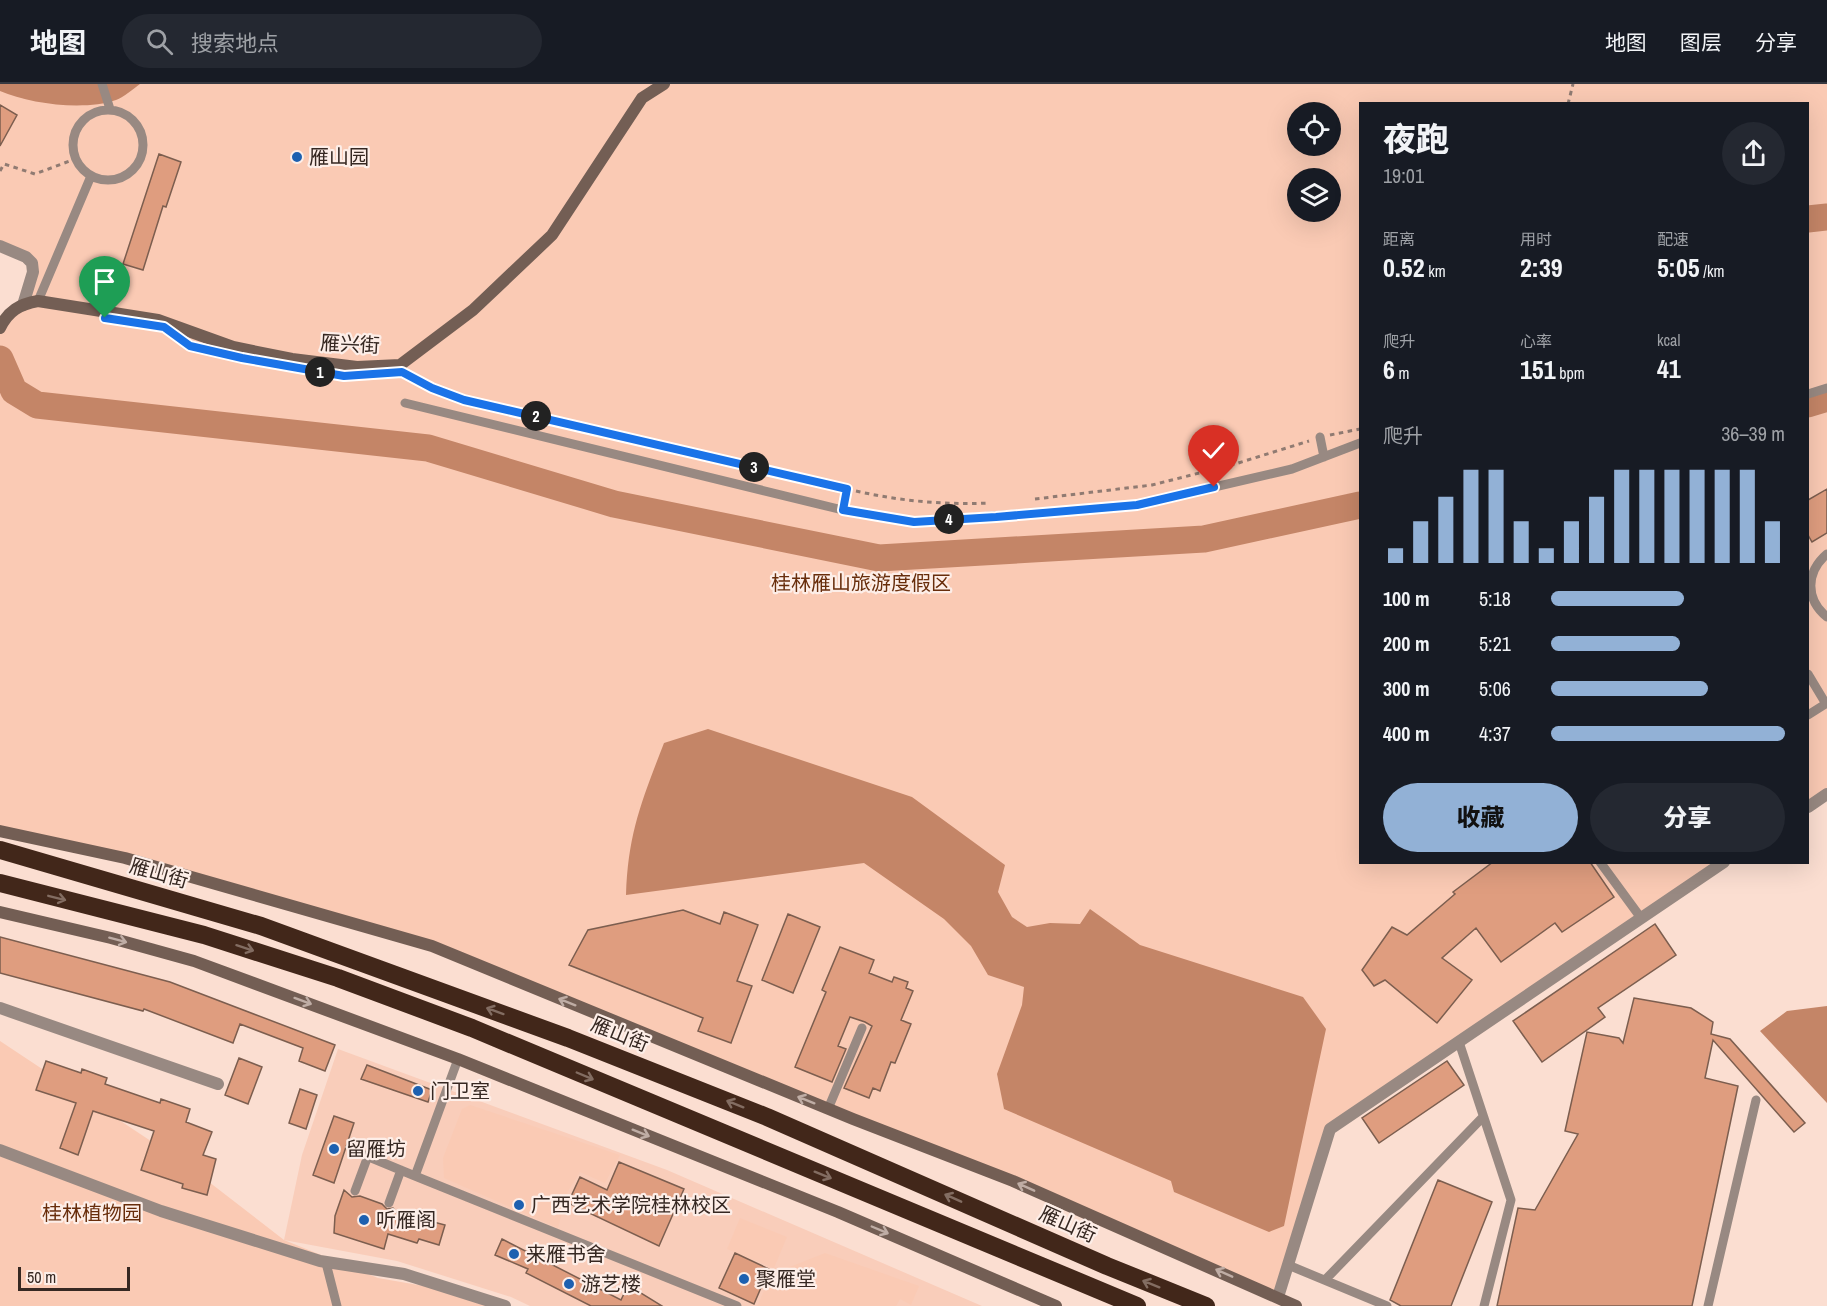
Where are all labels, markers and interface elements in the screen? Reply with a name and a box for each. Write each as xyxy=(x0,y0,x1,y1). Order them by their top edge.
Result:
search box xyxy=(122,14,542,68)
text: 地图 xyxy=(30,24,86,62)
icon: search xyxy=(143,25,176,58)
text: 搜索地点 xyxy=(191,28,279,58)
text: 地图 xyxy=(1605,28,1647,57)
text: 图层 xyxy=(1680,28,1722,57)
text: 分享 xyxy=(1755,28,1797,57)
map controls xyxy=(1287,102,1341,222)
button: locate xyxy=(1287,102,1341,156)
text: 夜跑 xyxy=(1383,117,1449,161)
button: share xyxy=(1722,122,1785,185)
place label: 雁山园 xyxy=(309,143,369,170)
marker: 雁山园 xyxy=(290,150,304,164)
text: 19:01 xyxy=(1383,162,1424,189)
button: layers xyxy=(1287,168,1341,222)
text: 距离 xyxy=(1383,228,1415,250)
text: 用时 xyxy=(1520,228,1552,250)
text: 配速 xyxy=(1657,228,1689,250)
text: 0.52 xyxy=(1383,250,1425,285)
text: 2:39 xyxy=(1520,250,1563,285)
text: 5:05 xyxy=(1657,250,1700,285)
pin xyxy=(79,256,130,318)
text: km xyxy=(1425,260,1446,282)
text: /km xyxy=(1700,260,1724,282)
icon: arrive xyxy=(88,265,121,298)
street label: 雁兴街 xyxy=(319,328,381,359)
text: kcal xyxy=(1657,329,1680,351)
text: 爬升 xyxy=(1383,330,1415,352)
text: 心率 xyxy=(1520,330,1552,352)
text: 41 xyxy=(1657,351,1681,386)
text: 6 xyxy=(1383,352,1395,387)
text: 151 xyxy=(1520,352,1556,387)
pin: 1 xyxy=(305,357,335,387)
text: 1 xyxy=(316,361,324,383)
text: m xyxy=(1395,362,1409,384)
text: bpm xyxy=(1556,362,1585,384)
pin: 2 xyxy=(521,401,551,431)
text: 2 xyxy=(532,405,540,427)
text: 36–39 m xyxy=(1721,420,1785,447)
text: 爬升 xyxy=(1383,422,1423,449)
pin xyxy=(1188,425,1239,487)
icon: check xyxy=(1197,434,1230,467)
pin: 3 xyxy=(739,452,769,482)
text: 3 xyxy=(750,456,758,478)
pin: 4 xyxy=(934,504,964,534)
text: 4 xyxy=(945,508,953,530)
park label: 桂林雁山旅游度假区 xyxy=(771,569,951,596)
text: 100 m xyxy=(1383,585,1430,612)
text: 5:18 xyxy=(1479,585,1511,612)
text: 200 m xyxy=(1383,630,1430,657)
text: 5:21 xyxy=(1479,630,1511,657)
text: 300 m xyxy=(1383,675,1430,702)
text: 5:06 xyxy=(1479,675,1511,702)
text: 400 m xyxy=(1383,720,1430,747)
text: 4:37 xyxy=(1479,720,1511,747)
button: 收藏 xyxy=(1383,783,1578,852)
button: 分享 xyxy=(1590,783,1785,852)
street label: 雁山街 xyxy=(127,851,192,894)
one-way arrow xyxy=(47,892,66,904)
one-way arrow xyxy=(108,934,127,946)
one-way arrow xyxy=(235,944,254,955)
one-way arrow xyxy=(559,996,577,1007)
one-way arrow xyxy=(293,997,312,1008)
one-way arrow xyxy=(486,1005,505,1016)
street label: 雁山街 xyxy=(587,1010,653,1057)
one-way arrow xyxy=(575,1071,593,1082)
place label: 门卫室 xyxy=(430,1077,490,1104)
marker: 门卫室 xyxy=(411,1084,425,1098)
one-way arrow xyxy=(797,1094,816,1105)
one-way arrow xyxy=(727,1098,745,1109)
one-way arrow xyxy=(632,1128,650,1139)
place label: 留雁坊 xyxy=(346,1135,406,1162)
marker: 留雁坊 xyxy=(327,1142,341,1156)
one-way arrow xyxy=(813,1170,831,1181)
one-way arrow xyxy=(1018,1181,1036,1192)
place label: 广西艺术学院桂林校区 xyxy=(531,1191,731,1218)
one-way arrow xyxy=(944,1192,962,1203)
marker: 广西艺术学院桂林校区 xyxy=(512,1198,526,1212)
park label: 桂林植物园 xyxy=(42,1199,142,1226)
street label: 雁山街 xyxy=(1035,1199,1101,1248)
place label: 听雁阁 xyxy=(376,1206,436,1233)
marker: 听雁阁 xyxy=(357,1213,371,1227)
one-way arrow xyxy=(871,1225,889,1236)
place label: 来雁书舍 xyxy=(526,1240,606,1267)
marker: 来雁书舍 xyxy=(507,1247,521,1261)
scale bar xyxy=(18,1264,130,1292)
place label: 聚雁堂 xyxy=(756,1265,816,1292)
text: 50 m xyxy=(27,1266,56,1288)
one-way arrow xyxy=(1216,1267,1234,1278)
place label: 游艺楼 xyxy=(581,1270,641,1297)
marker: 聚雁堂 xyxy=(737,1272,751,1286)
marker: 游艺楼 xyxy=(562,1277,576,1291)
one-way arrow xyxy=(1143,1278,1161,1289)

